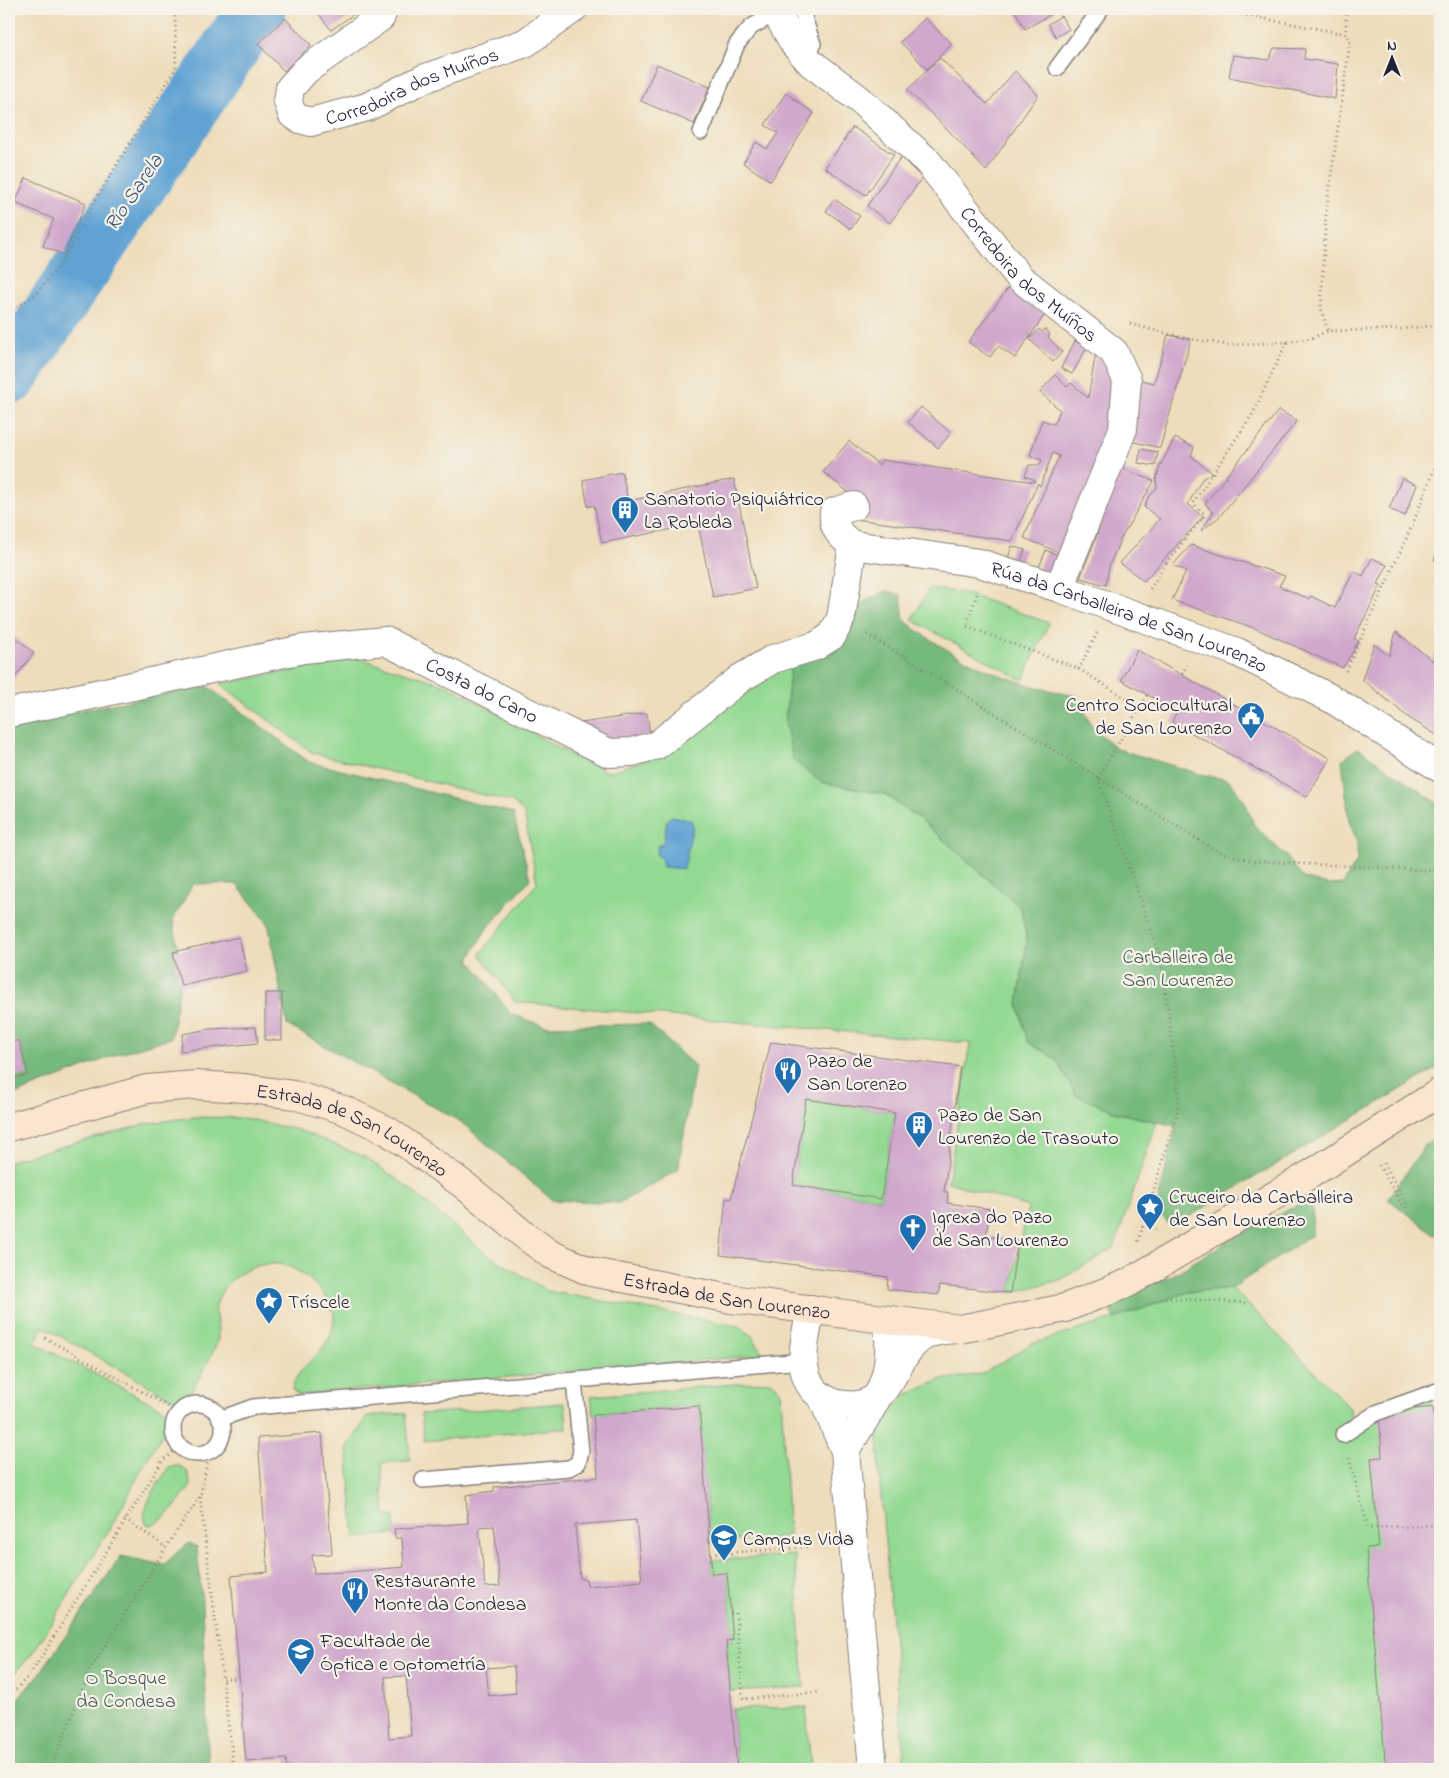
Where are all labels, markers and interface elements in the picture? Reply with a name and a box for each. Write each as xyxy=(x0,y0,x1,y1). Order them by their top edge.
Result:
north arrow xyxy=(1366,32,1416,82)
text: N xyxy=(1387,36,1397,57)
street label: Corredoira dos Muíños xyxy=(323,41,503,134)
water label: Río Sarela xyxy=(98,148,172,238)
street label: Corredoira dos Muíños xyxy=(952,201,1103,351)
place label: Sanatorio Psiquiátrico La Robleda xyxy=(644,486,824,538)
building icon: Sanatorio Psiquiátrico La Robleda xyxy=(610,495,640,534)
street label: Rúa da Carballeira de San Lourenzo xyxy=(986,555,1272,682)
street label: Costa do Cano xyxy=(420,651,543,732)
place label: Centro Sociocultural de San Lourenzo xyxy=(1066,692,1232,744)
public building icon: Centro Sociocultural de San Lourenzo xyxy=(1236,701,1266,740)
park label: Carballeira de San Lourenzo xyxy=(1122,944,1234,996)
place label: Pazo de San Lorenzo xyxy=(807,1048,907,1100)
restaurant icon: Pazo de San Lorenzo xyxy=(773,1056,803,1095)
street label: Estrada de San Lourenzo xyxy=(254,1078,453,1186)
place label: Pazo de San Lourenzo de Trasouto xyxy=(938,1102,1119,1154)
building icon: Pazo de San Lourenzo de Trasouto xyxy=(904,1110,934,1149)
place label: Cruceiro da Carballeira de San Lourenzo xyxy=(1169,1184,1353,1236)
place icon: Cruceiro da Carballeira de San Lourenzo xyxy=(1135,1192,1165,1231)
place label: Igrexa do Pazo de San Lourenzo xyxy=(932,1204,1069,1256)
church icon: Igrexa do Pazo de San Lourenzo xyxy=(898,1213,928,1252)
street label: Estrada de San Lourenzo xyxy=(620,1266,832,1329)
place icon: Tríscele xyxy=(254,1286,284,1325)
place label: Tríscele xyxy=(288,1289,350,1318)
school or university icon: Campus Vida xyxy=(709,1523,739,1562)
place label: Campus Vida xyxy=(743,1526,854,1555)
place label: Restaurante Monte da Condesa xyxy=(374,1568,527,1620)
restaurant icon: Restaurante Monte da Condesa xyxy=(340,1576,370,1615)
place label: Facultade de Óptica e Optometría xyxy=(319,1628,486,1680)
school or university icon: Facultade de Óptica e Optometría xyxy=(286,1637,316,1676)
park label: O Bosque da Condesa xyxy=(76,1665,176,1717)

